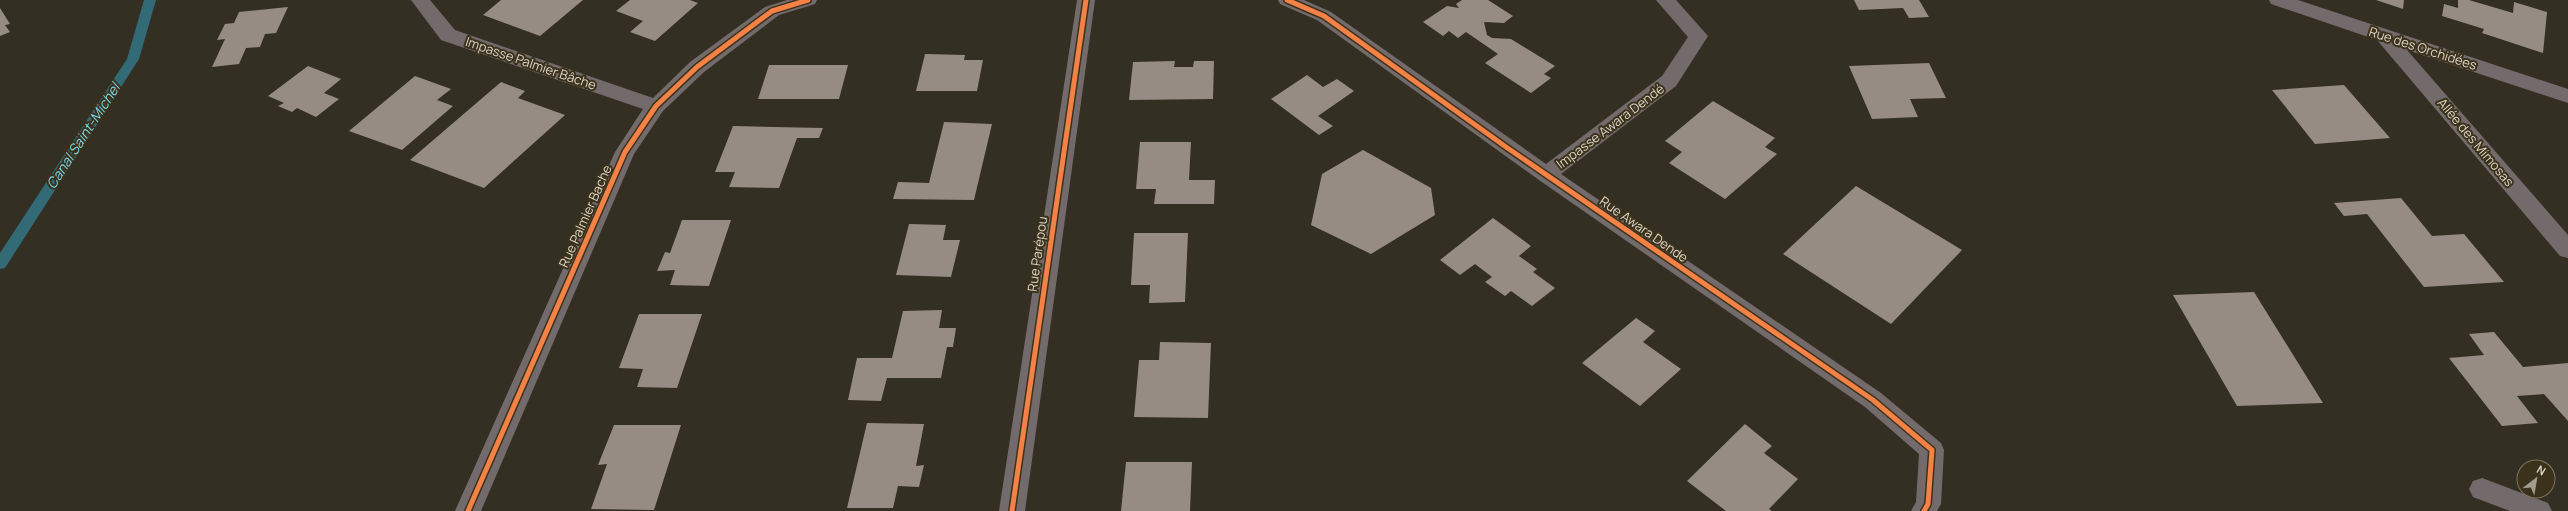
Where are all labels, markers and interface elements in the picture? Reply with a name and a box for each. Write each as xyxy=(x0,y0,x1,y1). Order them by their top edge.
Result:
street label: Rue des Orchidées xyxy=(2367,22,2479,74)
street label: Impasse Palmier Bâche xyxy=(463,32,599,94)
water label: Canal Saint-Michel xyxy=(41,78,125,192)
street label: Impasse Awara Dendé xyxy=(1552,79,1668,173)
street label: Allée des Mimosas xyxy=(2434,94,2518,190)
street label: Rue Palmier Bache xyxy=(554,161,616,270)
street label: Rue Awara Dende xyxy=(1596,192,1692,266)
street label: Rue Parépou xyxy=(1023,215,1051,293)
north arrow xyxy=(2516,459,2556,499)
text: N xyxy=(2534,462,2549,479)

